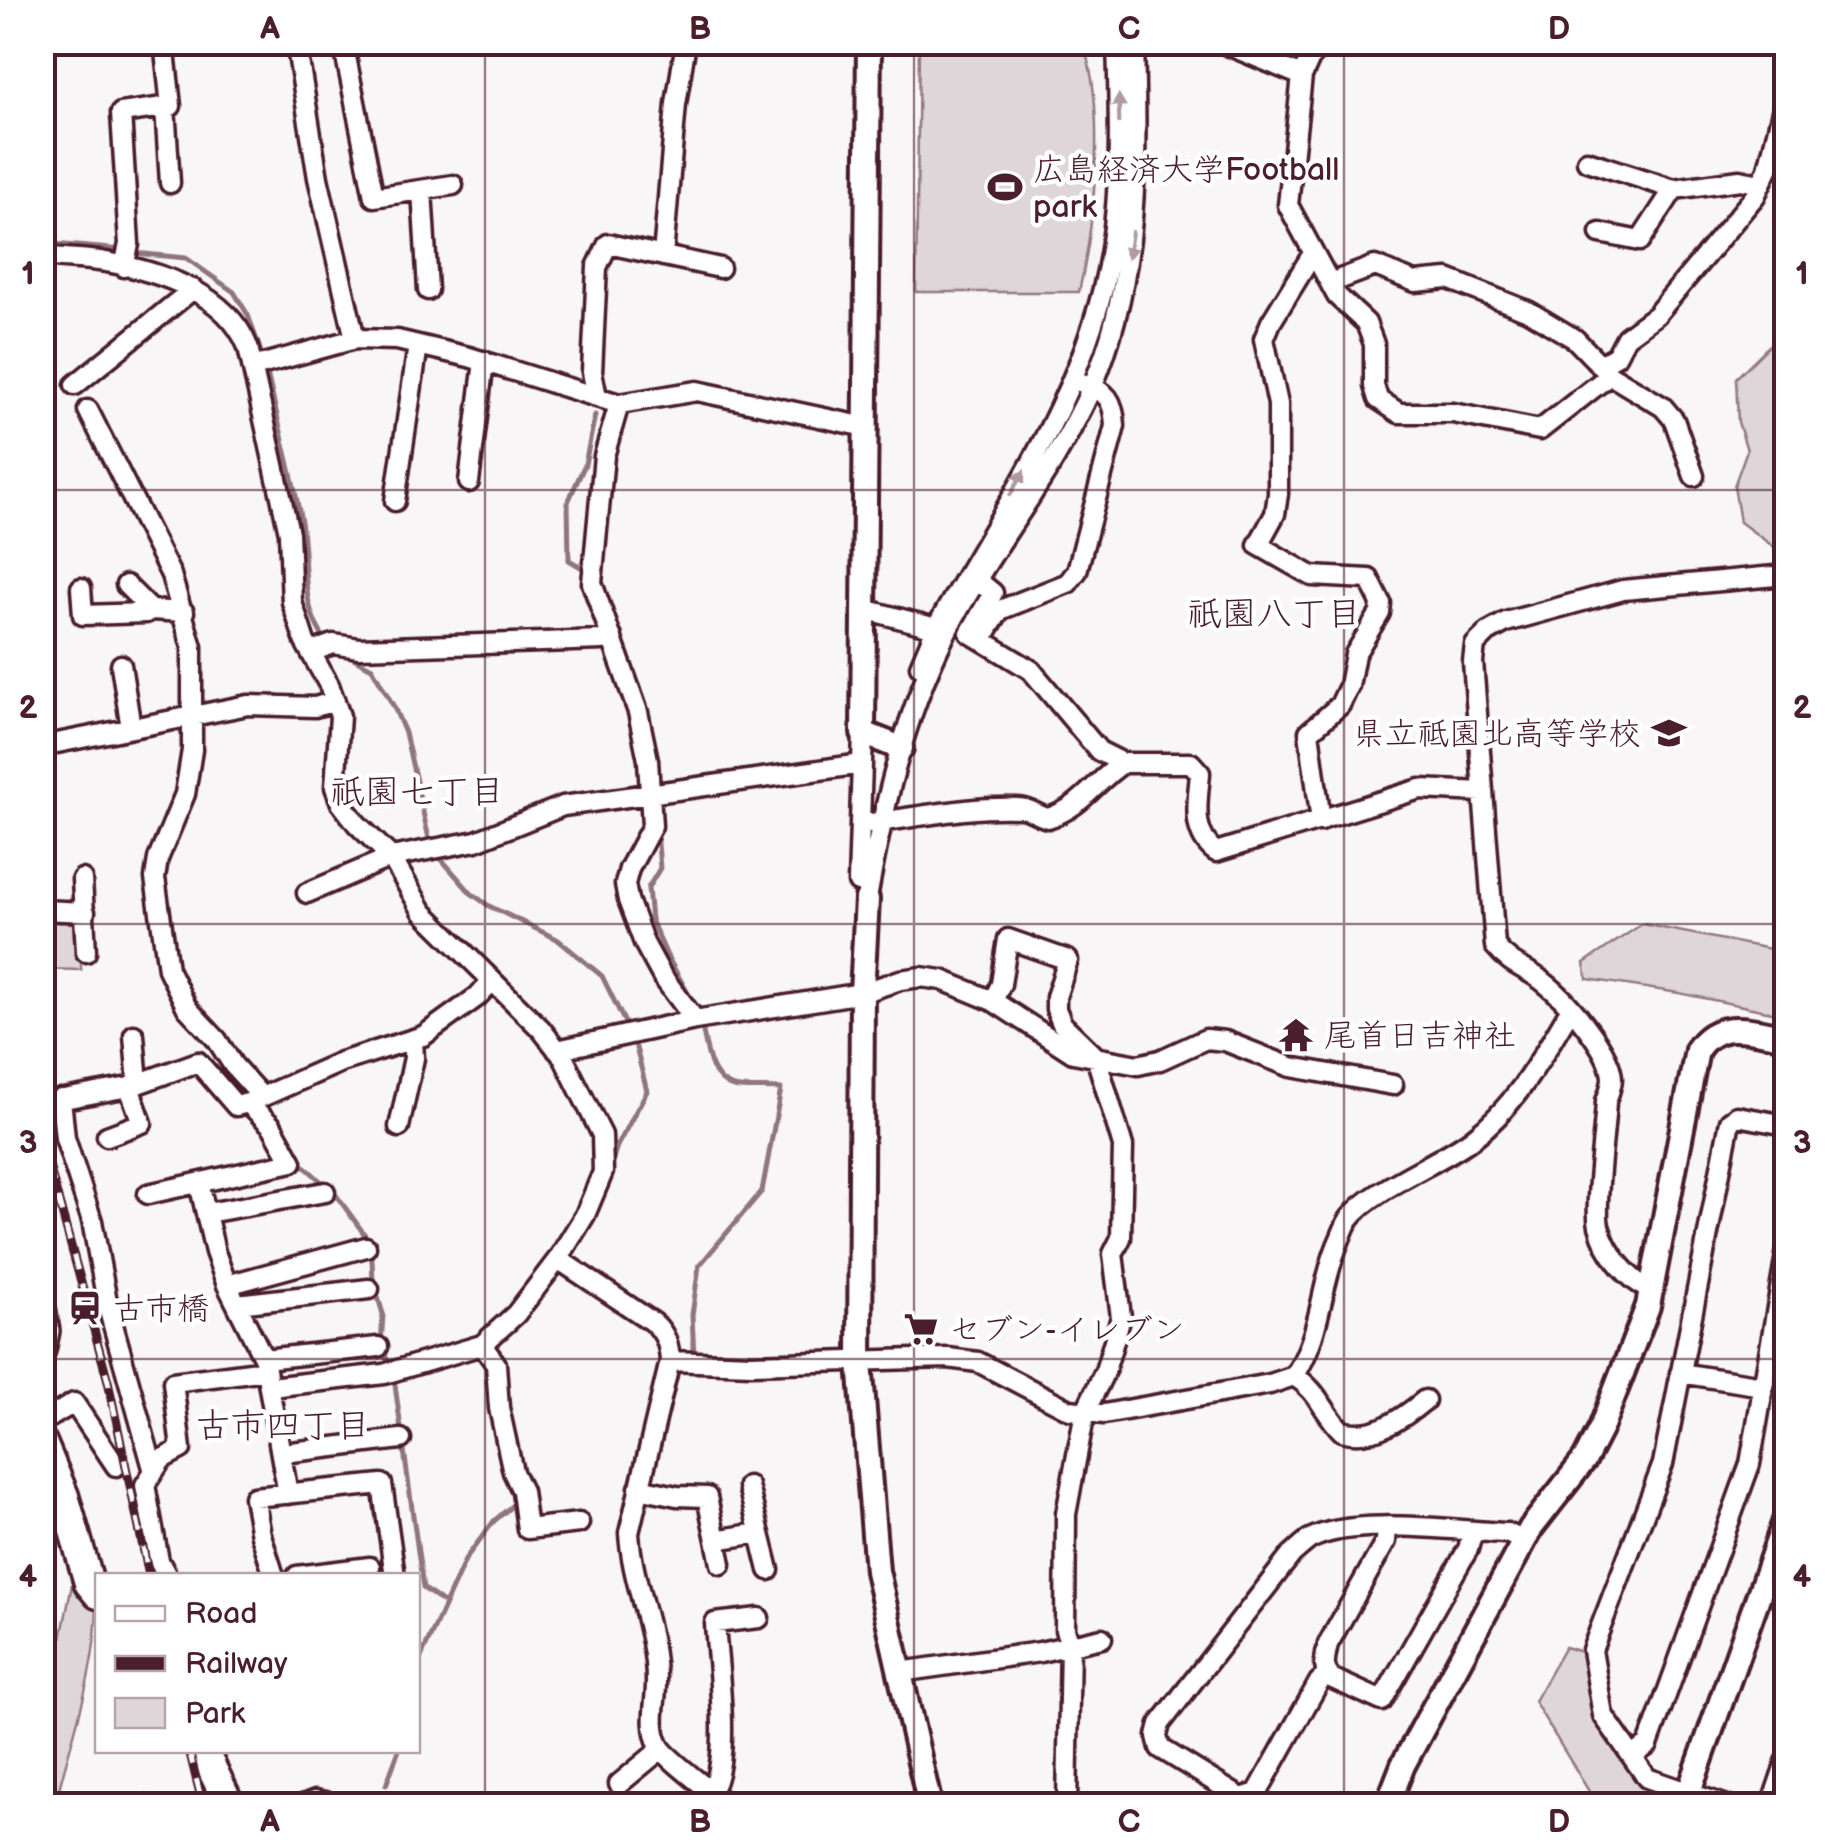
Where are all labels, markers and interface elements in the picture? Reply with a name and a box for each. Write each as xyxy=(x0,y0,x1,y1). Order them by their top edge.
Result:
text: A xyxy=(259,10,280,49)
text: B xyxy=(689,10,711,49)
text: C xyxy=(1118,10,1140,49)
text: D xyxy=(1548,10,1570,49)
one-way arrow xyxy=(1110,92,1126,124)
place label: 広島経済大学Football park xyxy=(1033,151,1339,227)
sports icon: 広島経済大学Football park xyxy=(986,168,1024,206)
one-way arrow xyxy=(1122,229,1138,261)
text: 1 xyxy=(21,255,35,294)
text: 1 xyxy=(1795,255,1809,294)
one-way arrow xyxy=(1008,469,1025,498)
district label: 祇園八丁目 xyxy=(1186,593,1362,636)
text: 2 xyxy=(18,689,38,728)
text: 2 xyxy=(1792,689,1812,728)
school or university icon: 県立祗園北高等学校 xyxy=(1650,714,1688,752)
place label: 県立祗園北高等学校 xyxy=(1353,715,1641,754)
district label: 祇園七丁目 xyxy=(329,771,505,814)
temple icon: 尾首日吉神社 xyxy=(1277,1016,1315,1054)
place label: 尾首日吉神社 xyxy=(1324,1017,1516,1056)
text: 3 xyxy=(19,1124,37,1163)
text: 3 xyxy=(1793,1124,1811,1163)
station icon: 古市橋 xyxy=(66,1289,104,1327)
place label: 古市橋 xyxy=(113,1290,209,1329)
supermarket icon: セブン-イレブン xyxy=(902,1310,940,1348)
place label: セブン-イレブン xyxy=(949,1311,1185,1350)
district label: 古市四丁目 xyxy=(195,1405,371,1448)
text: 4 xyxy=(19,1558,38,1597)
text: 4 xyxy=(1793,1558,1812,1597)
legend xyxy=(95,1573,420,1753)
text: Road xyxy=(185,1596,258,1632)
text: Railway xyxy=(185,1646,288,1682)
text: Park xyxy=(185,1696,245,1732)
text: A xyxy=(259,1803,280,1842)
text: B xyxy=(689,1803,711,1842)
text: C xyxy=(1118,1803,1140,1842)
text: D xyxy=(1548,1803,1570,1842)

